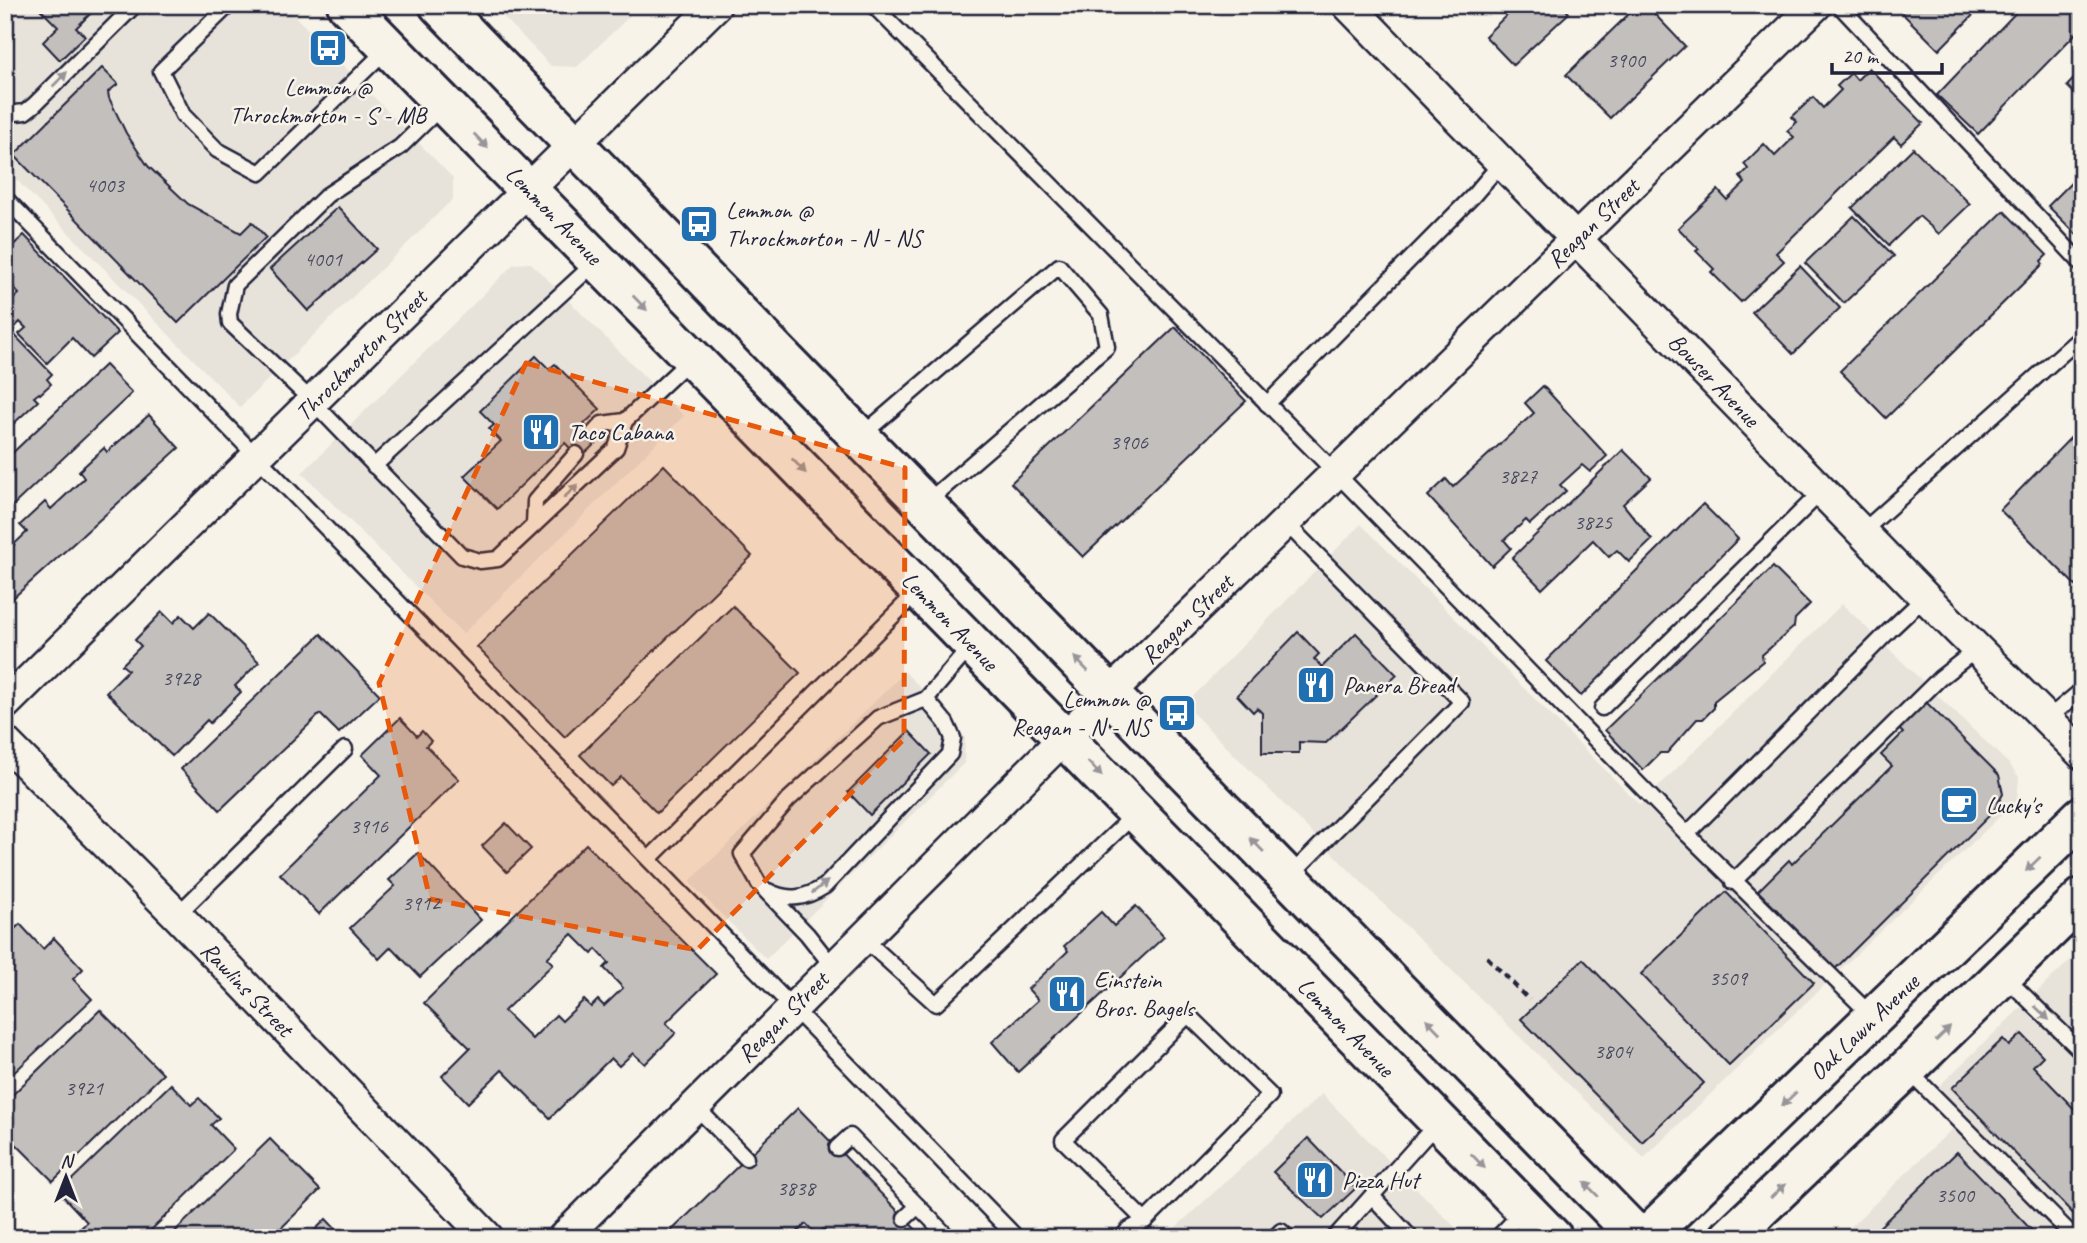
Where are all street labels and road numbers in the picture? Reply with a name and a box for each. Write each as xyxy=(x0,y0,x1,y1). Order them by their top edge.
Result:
street label: Lemmon Avenue xyxy=(499,159,610,272)
street label: Reagan Street xyxy=(1541,170,1647,274)
street label: Throckmorton Street xyxy=(289,281,435,427)
street label: Bowser Avenue xyxy=(1662,327,1768,435)
street label: Lemmon Avenue xyxy=(895,565,1006,678)
street label: Reagan Street xyxy=(1135,566,1241,670)
street label: Rawlins Street xyxy=(194,935,301,1044)
street label: Reagan Street xyxy=(731,964,836,1069)
street label: Oak Lawn Avenue xyxy=(1803,966,1927,1087)
street label: Lemmon Avenue xyxy=(1291,971,1402,1084)

